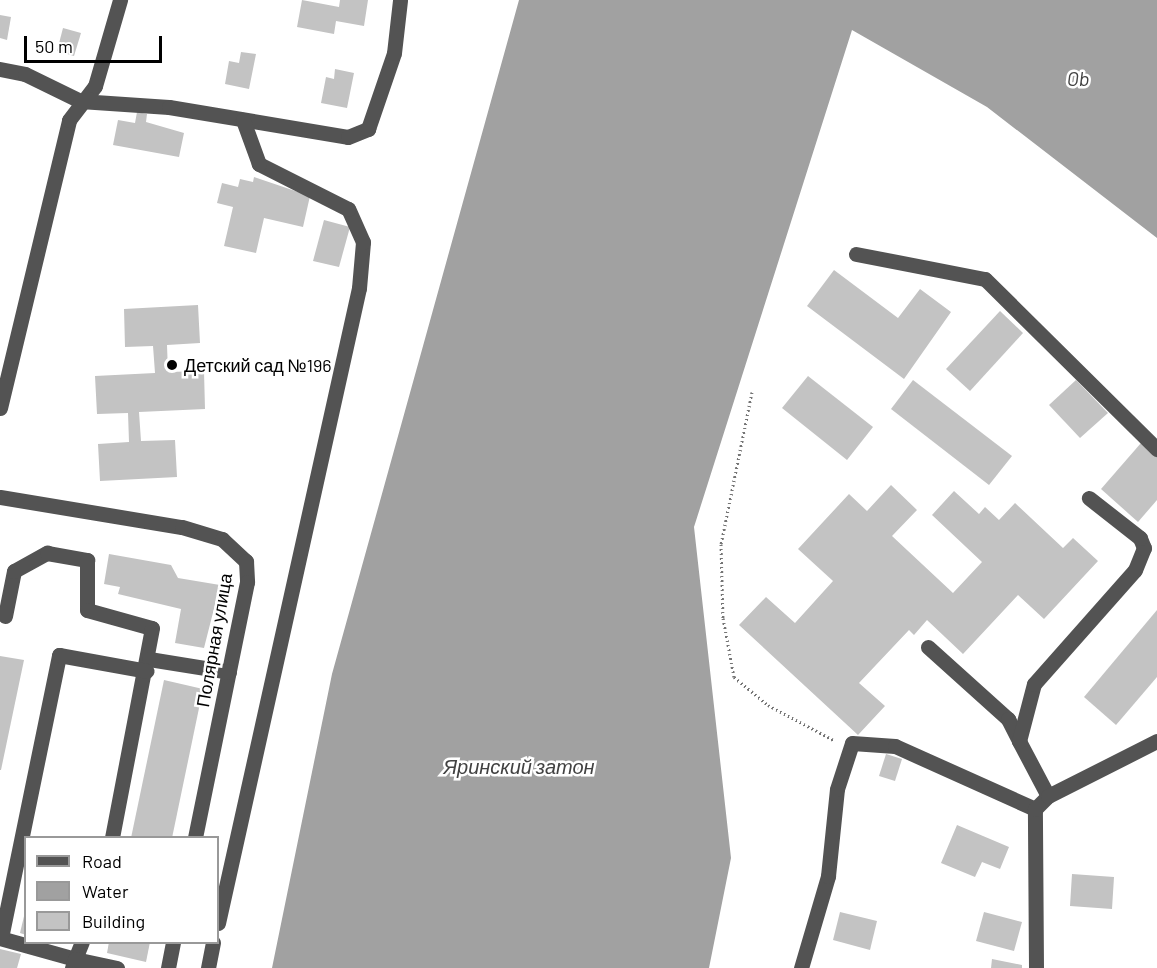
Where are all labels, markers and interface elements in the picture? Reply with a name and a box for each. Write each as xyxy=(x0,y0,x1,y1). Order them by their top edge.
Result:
scale bar xyxy=(27,24,165,62)
text: 50 m xyxy=(35,35,73,57)
water label: Ob xyxy=(1067,66,1089,90)
place label: Детский сад №196 xyxy=(184,354,332,376)
marker: Детский сад №196 xyxy=(165,358,179,372)
street label: Полярная улица xyxy=(192,571,236,709)
water label: Яринский затон xyxy=(443,754,595,778)
legend xyxy=(24,836,219,944)
text: Road xyxy=(82,850,122,872)
text: Water xyxy=(82,880,129,902)
text: Building xyxy=(82,910,145,932)

